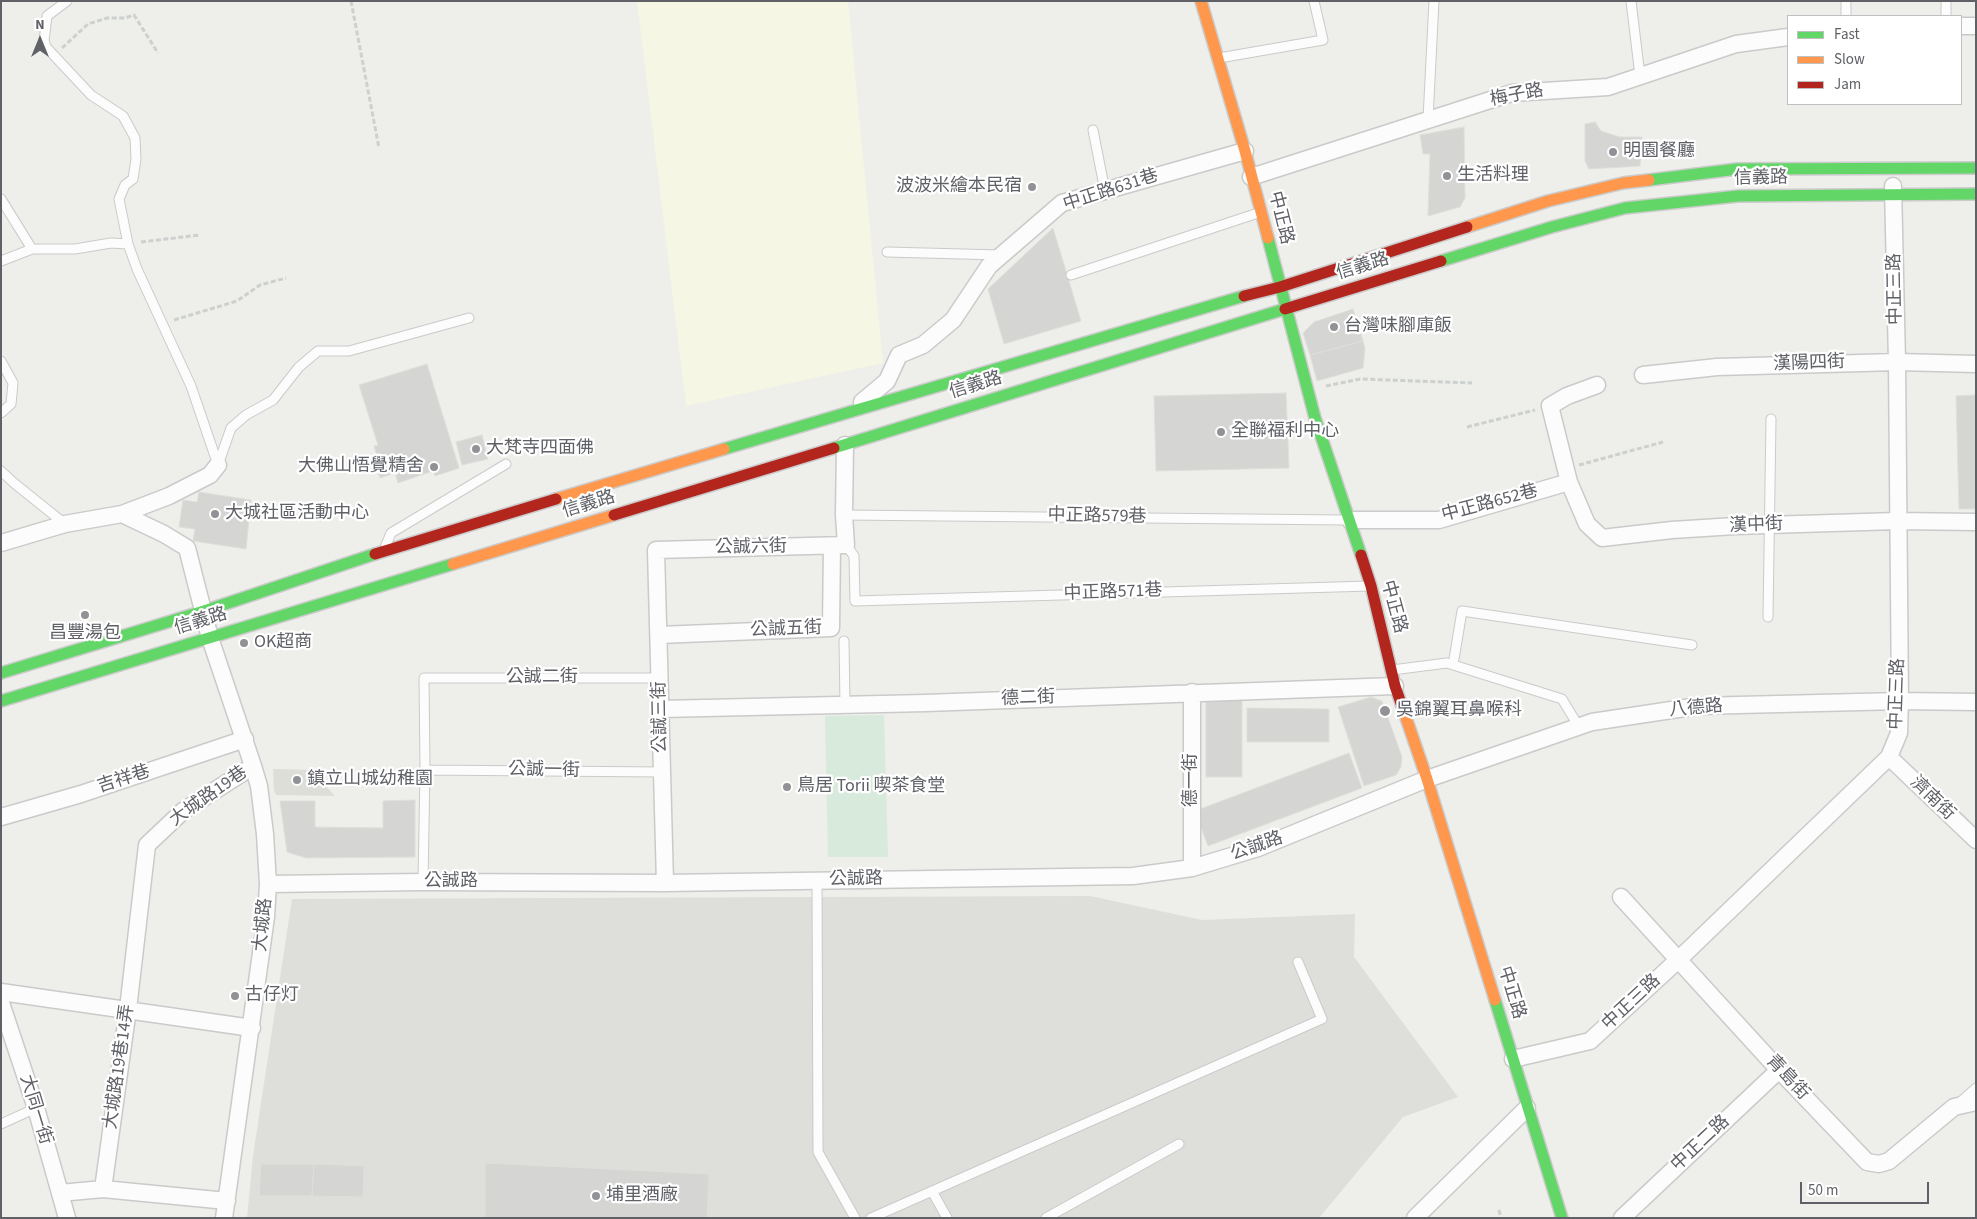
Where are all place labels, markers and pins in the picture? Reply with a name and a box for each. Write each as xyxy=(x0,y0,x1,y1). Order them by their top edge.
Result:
place label: 明園餐廳 xyxy=(1623,141,1695,163)
marker: 明園餐廳 xyxy=(1607,146,1619,158)
place label: 生活料理 xyxy=(1457,165,1529,187)
marker: 生活料理 xyxy=(1441,170,1453,182)
place label: 波波米繪本民宿 xyxy=(896,176,1022,198)
marker: 波波米繪本民宿 xyxy=(1026,181,1038,193)
place label: 台灣味腳庫飯 xyxy=(1344,316,1452,338)
marker: 台灣味腳庫飯 xyxy=(1328,321,1340,333)
place label: 全聯福利中心 xyxy=(1231,421,1339,443)
marker: 全聯福利中心 xyxy=(1215,426,1227,438)
place label: 大梵寺四面佛 xyxy=(486,438,594,460)
marker: 大梵寺四面佛 xyxy=(470,443,482,455)
place label: 大佛山悟覺精舍 xyxy=(298,456,424,478)
marker: 大佛山悟覺精舍 xyxy=(428,461,440,473)
place label: 大城社區活動中心 xyxy=(225,503,369,525)
marker: 大城社區活動中心 xyxy=(209,508,221,520)
marker: 昌豐湯包 xyxy=(79,609,91,621)
place label: 昌豐湯包 xyxy=(49,623,121,645)
place label: OK超商 xyxy=(254,632,312,654)
marker: OK超商 xyxy=(238,637,250,649)
place label: 吳錦翼耳鼻喉科 xyxy=(1396,700,1522,722)
marker: 吳錦翼耳鼻喉科 xyxy=(1378,704,1392,718)
place label: 鎮立山城幼稚園 xyxy=(307,769,433,791)
marker: 鎮立山城幼稚園 xyxy=(291,774,303,786)
place label: 鳥居 Torii 喫茶食堂 xyxy=(797,776,946,798)
marker: 鳥居 Torii 喫茶食堂 xyxy=(781,781,793,793)
place label: 古仔灯 xyxy=(245,985,299,1007)
marker: 古仔灯 xyxy=(229,990,241,1002)
place label: 埔里酒廠 xyxy=(606,1185,678,1207)
marker: 埔里酒廠 xyxy=(590,1190,602,1202)

